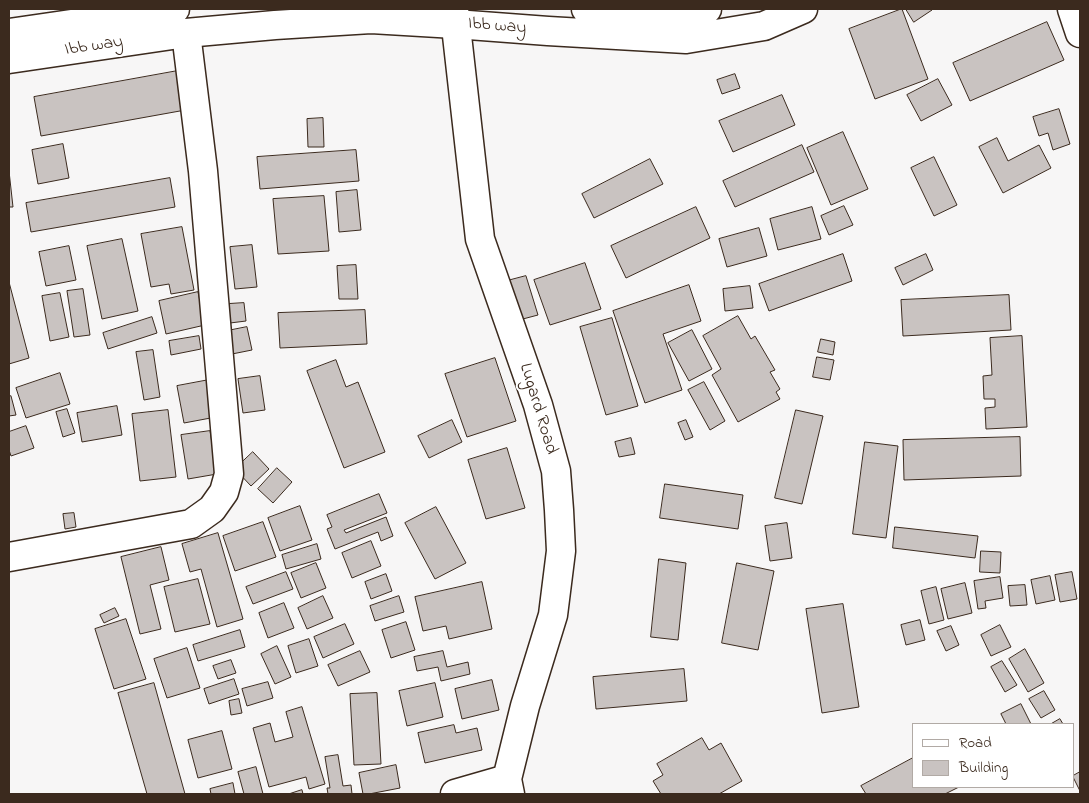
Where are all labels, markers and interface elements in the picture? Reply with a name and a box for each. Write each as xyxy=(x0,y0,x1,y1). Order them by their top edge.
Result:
street label: Ibb way xyxy=(467,14,527,40)
street label: Ibb way xyxy=(63,32,125,62)
street label: Lugard Road xyxy=(513,361,561,457)
legend xyxy=(912,723,1074,788)
text: Road xyxy=(959,732,992,754)
text: Building xyxy=(959,757,1008,779)

